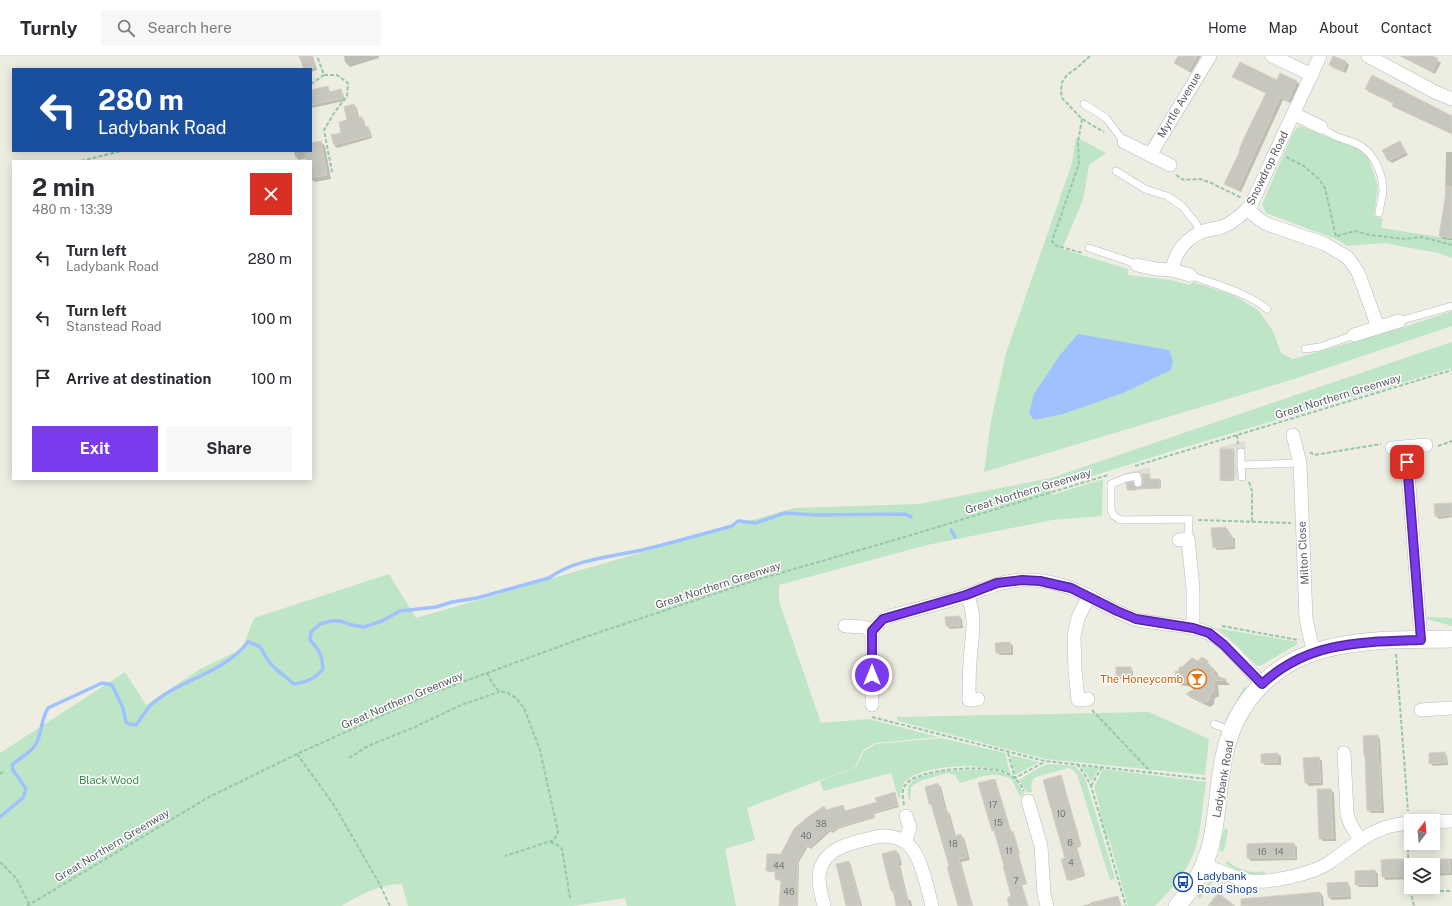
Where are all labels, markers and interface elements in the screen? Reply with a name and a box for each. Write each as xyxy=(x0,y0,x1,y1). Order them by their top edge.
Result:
search box xyxy=(101,10,381,46)
text: Turnly xyxy=(20,17,77,39)
icon: search xyxy=(115,17,137,39)
text: Search here xyxy=(147,19,232,36)
text: Home xyxy=(1208,20,1247,36)
text: Map xyxy=(1269,20,1297,36)
text: About xyxy=(1319,20,1359,36)
text: Contact xyxy=(1381,20,1432,36)
street label: Myrtle Avenue xyxy=(1155,70,1203,140)
text: 280 m xyxy=(98,83,184,116)
icon: left xyxy=(32,84,84,136)
text: Ladybank Road xyxy=(98,117,227,138)
street label: Snowdrop Road xyxy=(1244,129,1290,207)
text: 2 min xyxy=(32,173,95,201)
button: close xyxy=(250,173,292,215)
text: 480 m · 13:39 xyxy=(32,202,113,217)
text: Turn left xyxy=(66,242,127,259)
icon: left xyxy=(32,247,54,269)
text: 280 m xyxy=(248,250,292,267)
text: Ladybank Road xyxy=(66,259,159,274)
text: Turn left xyxy=(66,302,127,319)
icon: left xyxy=(32,307,54,329)
text: 100 m xyxy=(251,310,292,327)
text: Stanstead Road xyxy=(66,319,162,334)
icon: arrive xyxy=(32,367,54,389)
text: Arrive at destination xyxy=(66,370,211,387)
text: 100 m xyxy=(251,370,292,387)
street label: Great Northern Greenway xyxy=(1274,371,1403,421)
button: Exit xyxy=(32,426,158,472)
button: Share xyxy=(166,426,292,472)
pin xyxy=(1390,445,1424,479)
icon: arrive xyxy=(1396,451,1418,473)
street label: Great Northern Greenway xyxy=(964,466,1093,516)
street label: Milton Close xyxy=(1295,521,1311,585)
street label: Great Northern Greenway xyxy=(654,559,782,611)
position arrow xyxy=(851,654,893,696)
bar icon: The Honeycomb xyxy=(1186,668,1208,690)
street label: Great Northern Greenway xyxy=(339,669,465,731)
place label: The Honeycomb xyxy=(1100,673,1183,685)
street label: Ladybank Road xyxy=(1210,739,1236,819)
park label: Black Wood xyxy=(79,774,139,786)
house number: 17 xyxy=(988,799,998,810)
street label: Great Northern Greenway xyxy=(53,806,171,884)
house number: 10 xyxy=(1056,808,1066,819)
north arrow xyxy=(1404,814,1440,850)
map controls xyxy=(1404,814,1440,894)
house number: 15 xyxy=(993,817,1003,828)
house number: 38 xyxy=(815,818,827,829)
house number: 40 xyxy=(800,830,812,841)
house number: 6 xyxy=(1067,837,1073,848)
house number: 18 xyxy=(948,838,958,849)
house number: 11 xyxy=(1005,845,1013,856)
house number: 16 xyxy=(1257,846,1267,857)
house number: 14 xyxy=(1274,846,1284,857)
house number: 4 xyxy=(1068,857,1074,868)
button: layers xyxy=(1404,858,1440,894)
house number: 44 xyxy=(773,860,785,871)
place label: Ladybank Road Shops xyxy=(1197,870,1258,895)
bus stop icon: Ladybank Road Shops xyxy=(1172,871,1194,893)
house number: 7 xyxy=(1013,875,1019,886)
house number: 46 xyxy=(783,886,795,897)

